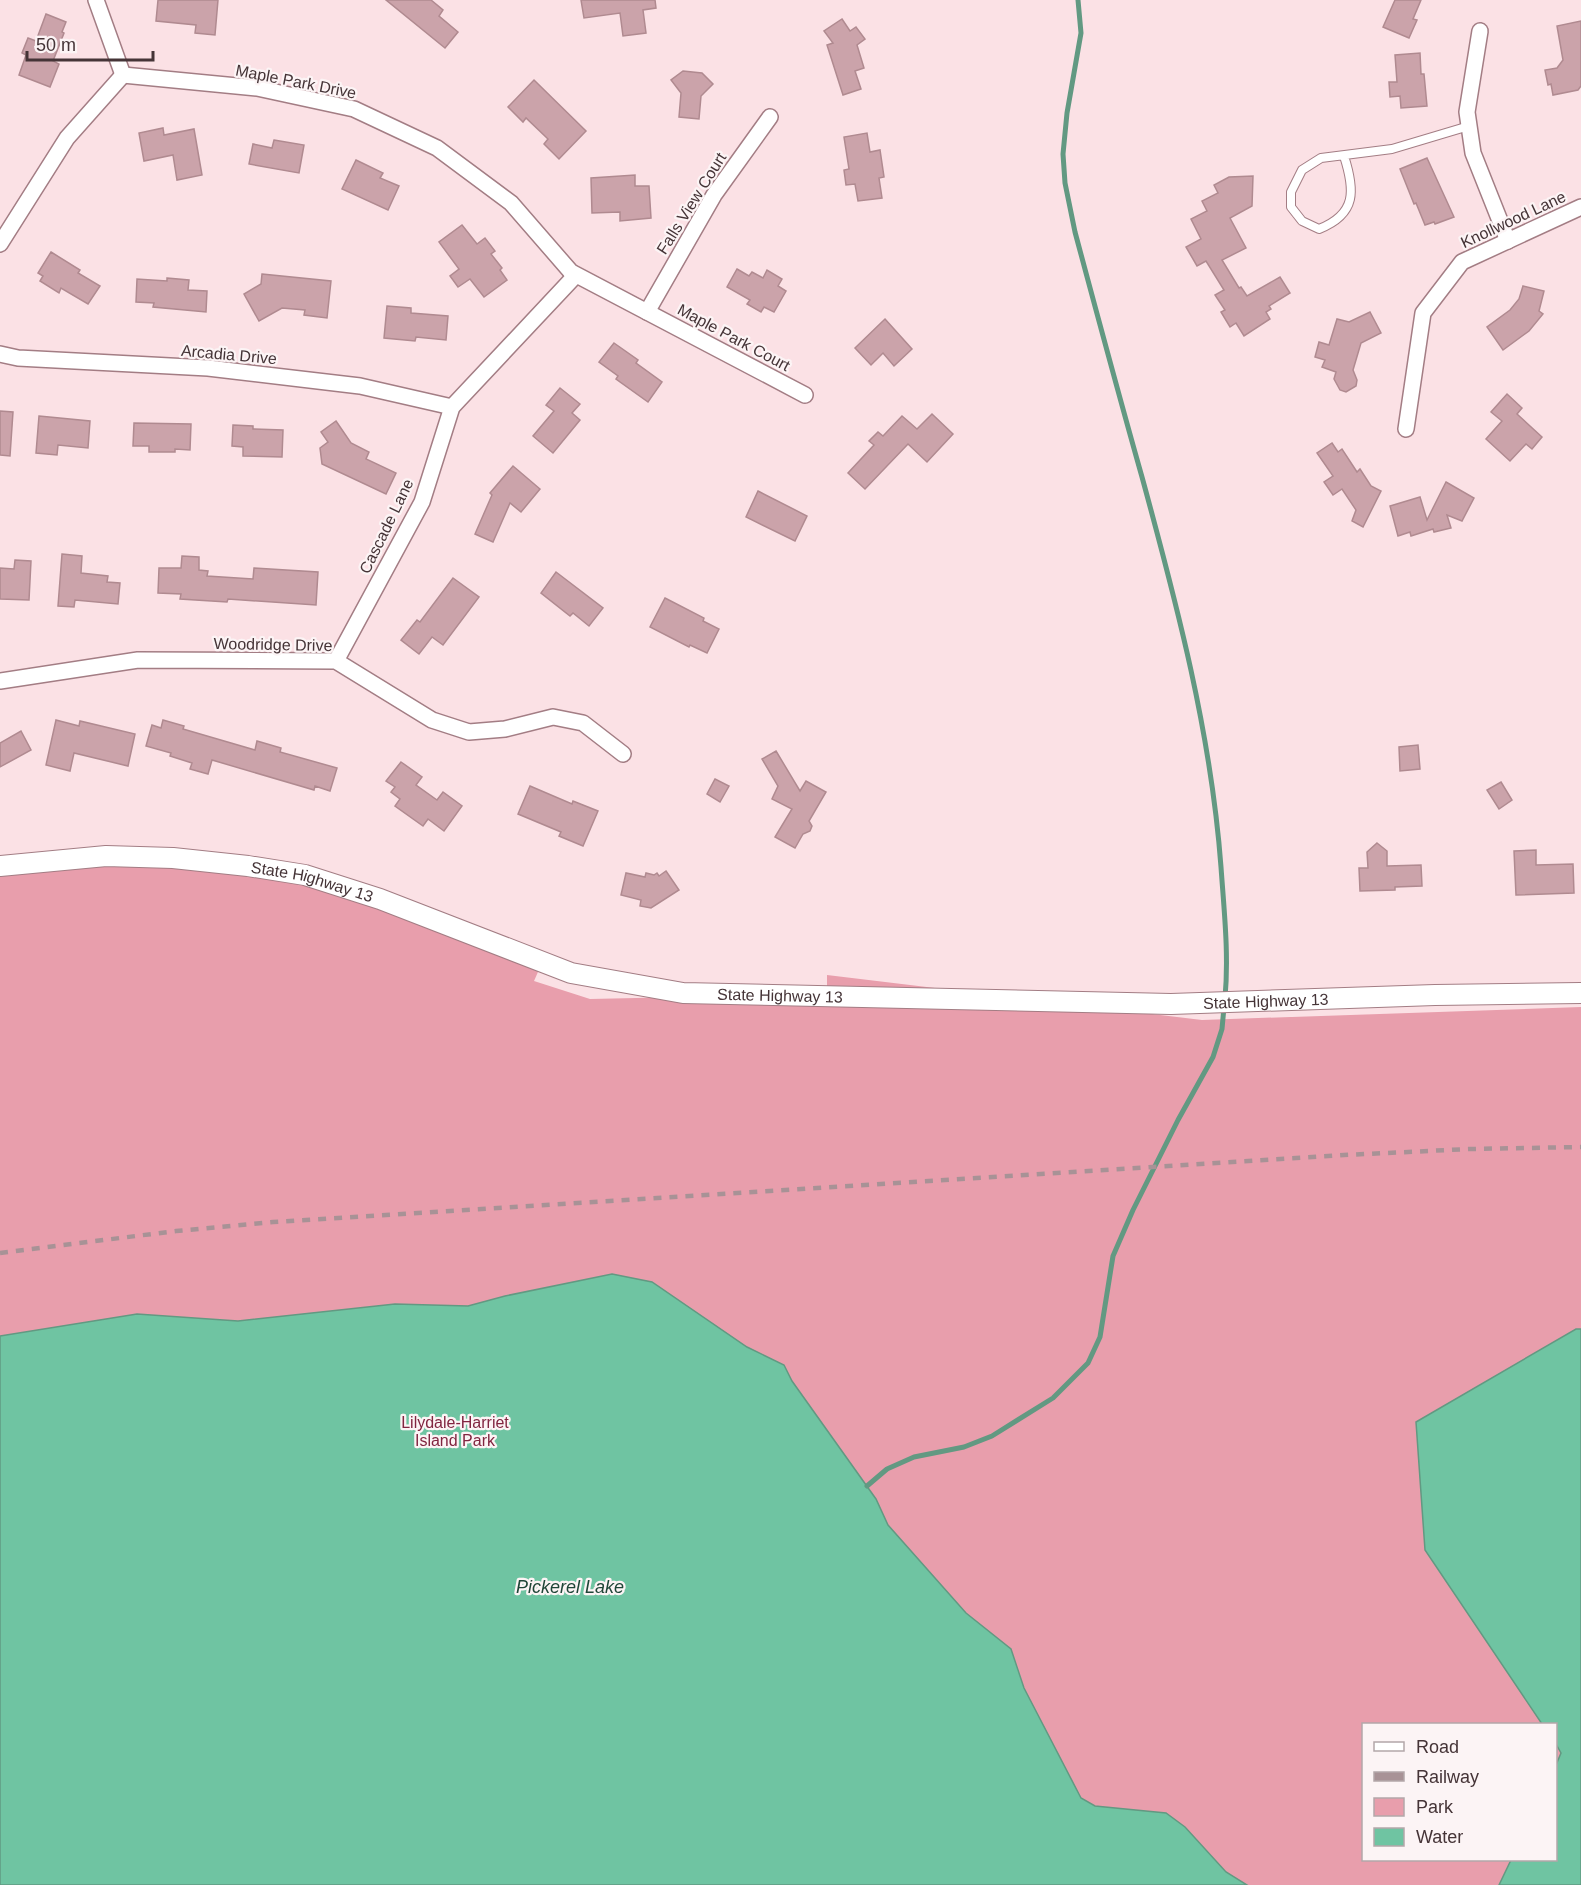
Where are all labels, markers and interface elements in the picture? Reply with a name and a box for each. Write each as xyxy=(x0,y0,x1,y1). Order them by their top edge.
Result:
scale bar xyxy=(27,24,153,62)
text: 50 m xyxy=(36,35,76,55)
street label: Maple Park Drive xyxy=(234,61,358,102)
street label: Falls View Court xyxy=(653,149,730,257)
street label: Knollwood Lane xyxy=(1458,188,1568,251)
street label: Maple Park Court xyxy=(675,301,793,374)
street label: Arcadia Drive xyxy=(180,342,278,367)
street label: Cascade Lane xyxy=(356,476,417,576)
street label: Woodridge Drive xyxy=(213,635,333,654)
street label: State Highway 13 xyxy=(250,859,375,905)
street label: State Highway 13 xyxy=(717,986,843,1006)
street label: State Highway 13 xyxy=(1203,991,1329,1012)
park label: Lilydale-Harriet Island Park xyxy=(401,1414,509,1449)
water label: Pickerel Lake xyxy=(516,1577,624,1597)
legend xyxy=(1362,1723,1557,1861)
text: Road xyxy=(1416,1737,1459,1757)
text: Railway xyxy=(1416,1767,1479,1787)
text: Park xyxy=(1416,1797,1454,1817)
text: Water xyxy=(1416,1827,1463,1847)

